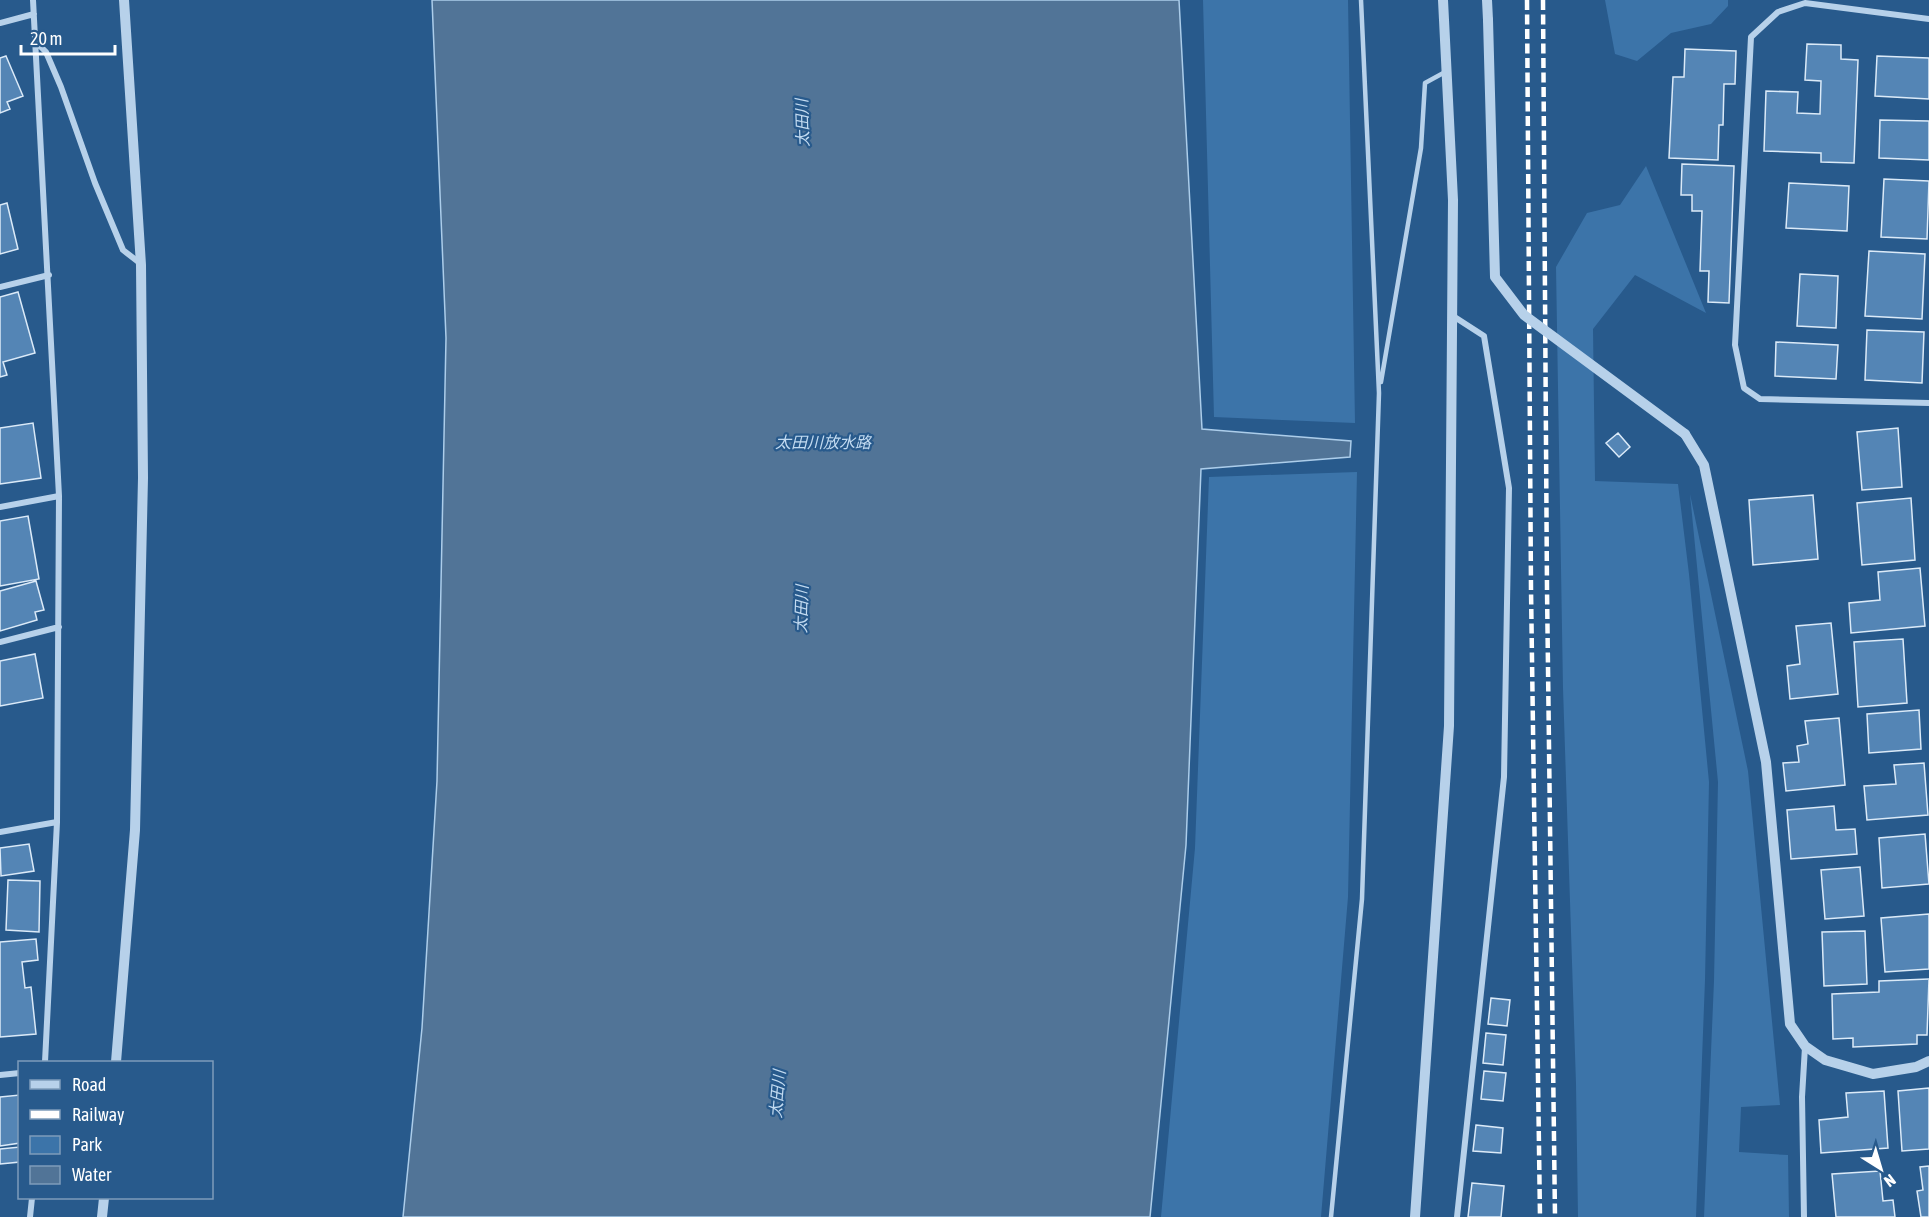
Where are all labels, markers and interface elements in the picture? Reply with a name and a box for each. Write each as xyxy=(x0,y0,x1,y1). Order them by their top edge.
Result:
scale bar xyxy=(21,18,116,56)
text: 20 m xyxy=(30,28,62,49)
water label: 太田川 xyxy=(792,97,812,147)
water label: 太田川放水路 xyxy=(775,433,873,451)
water label: 太田川 xyxy=(791,583,811,633)
legend xyxy=(18,1061,213,1199)
water label: 太田川 xyxy=(766,1067,788,1119)
text: Road xyxy=(72,1074,106,1095)
text: Railway xyxy=(72,1104,124,1125)
text: Park xyxy=(72,1134,102,1155)
north arrow xyxy=(1851,1139,1911,1199)
text: Water xyxy=(72,1164,112,1185)
text: N xyxy=(1881,1171,1899,1191)

